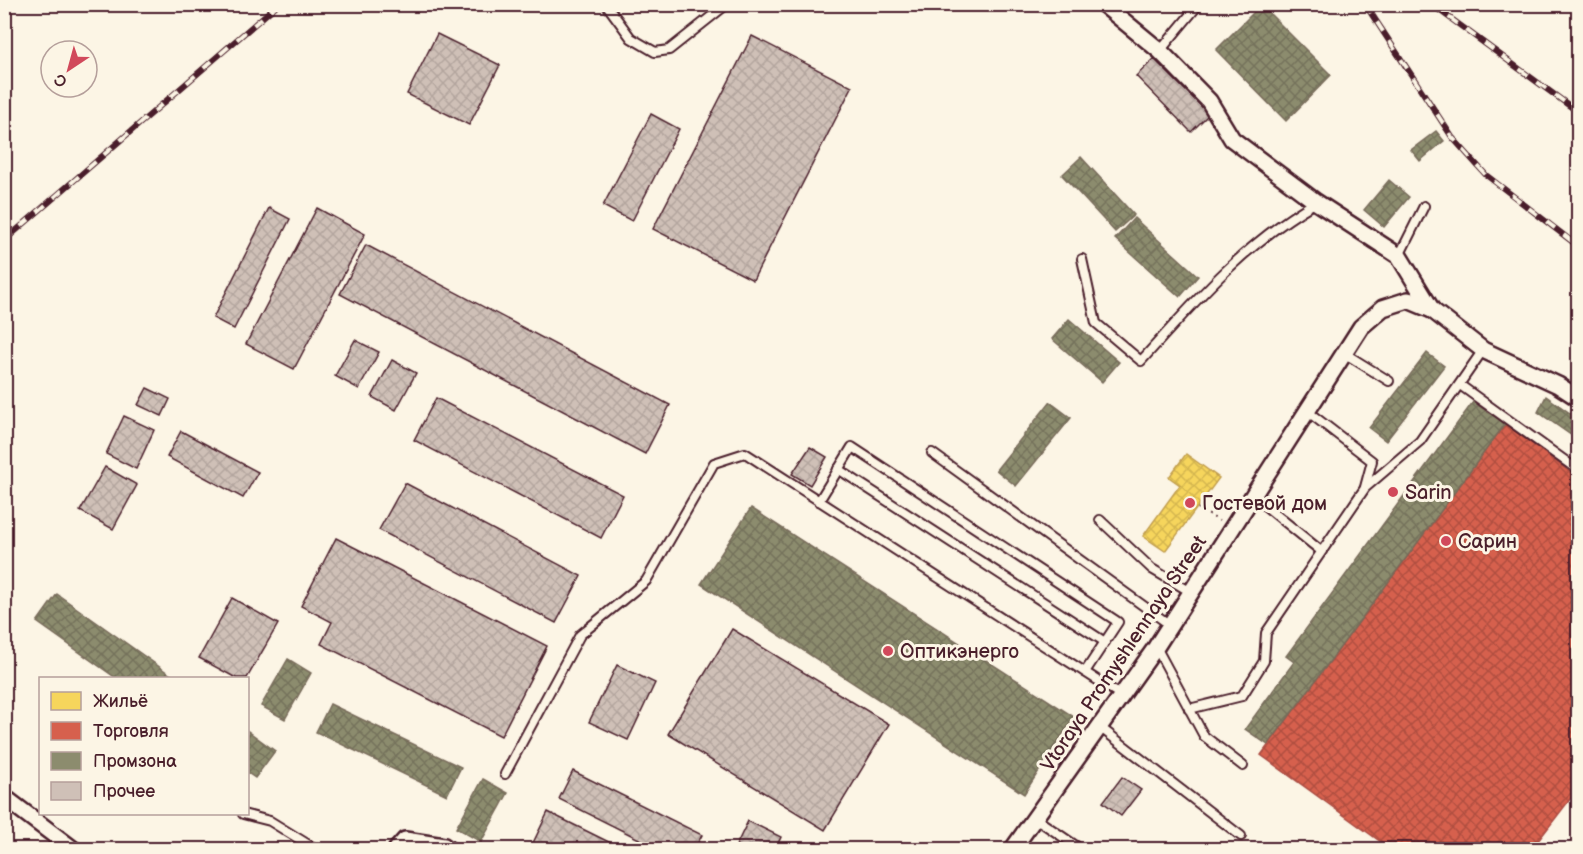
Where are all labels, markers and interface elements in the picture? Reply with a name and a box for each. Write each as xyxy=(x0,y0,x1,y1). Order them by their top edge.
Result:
north arrow xyxy=(39,39,99,99)
text: С xyxy=(51,69,71,91)
place label: Sarin xyxy=(1405,481,1452,505)
marker: Sarin xyxy=(1386,485,1400,499)
place label: Гостевой дом xyxy=(1202,492,1327,516)
marker: Гостевой дом xyxy=(1183,496,1197,510)
place label: Сарин xyxy=(1458,530,1517,554)
street label: Vtoraya Promyshlennaya Street xyxy=(1036,531,1212,776)
marker: Сарин xyxy=(1439,534,1453,548)
place label: Оптикэнерго xyxy=(900,640,1019,664)
marker: Оптикэнерго xyxy=(881,644,895,658)
legend xyxy=(39,677,249,815)
text: Жильё xyxy=(93,691,148,712)
text: Торговля xyxy=(93,721,169,742)
text: Промзона xyxy=(93,751,177,772)
text: Прочее xyxy=(93,781,155,802)

